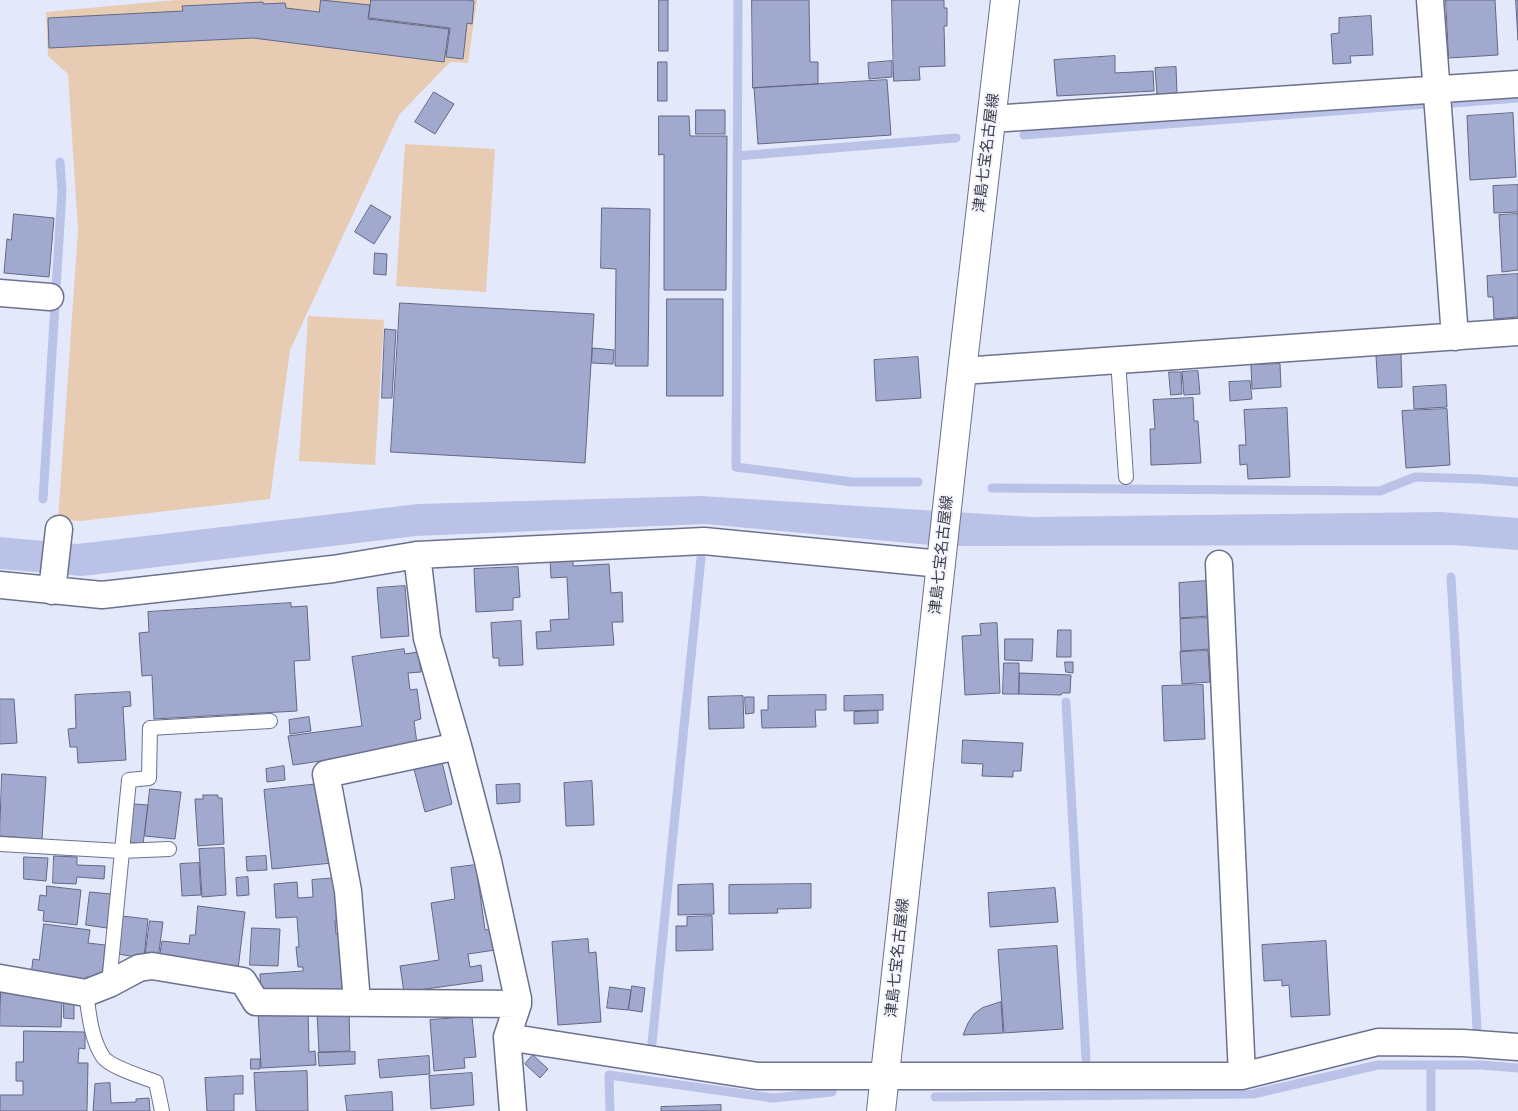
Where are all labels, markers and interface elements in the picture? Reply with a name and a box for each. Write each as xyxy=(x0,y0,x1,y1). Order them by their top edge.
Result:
street label: 津島七宝名古屋線 xyxy=(971,92,1003,214)
street label: 津島七宝名古屋線 xyxy=(927,494,957,616)
street label: 津島七宝名古屋線 xyxy=(883,897,913,1019)

